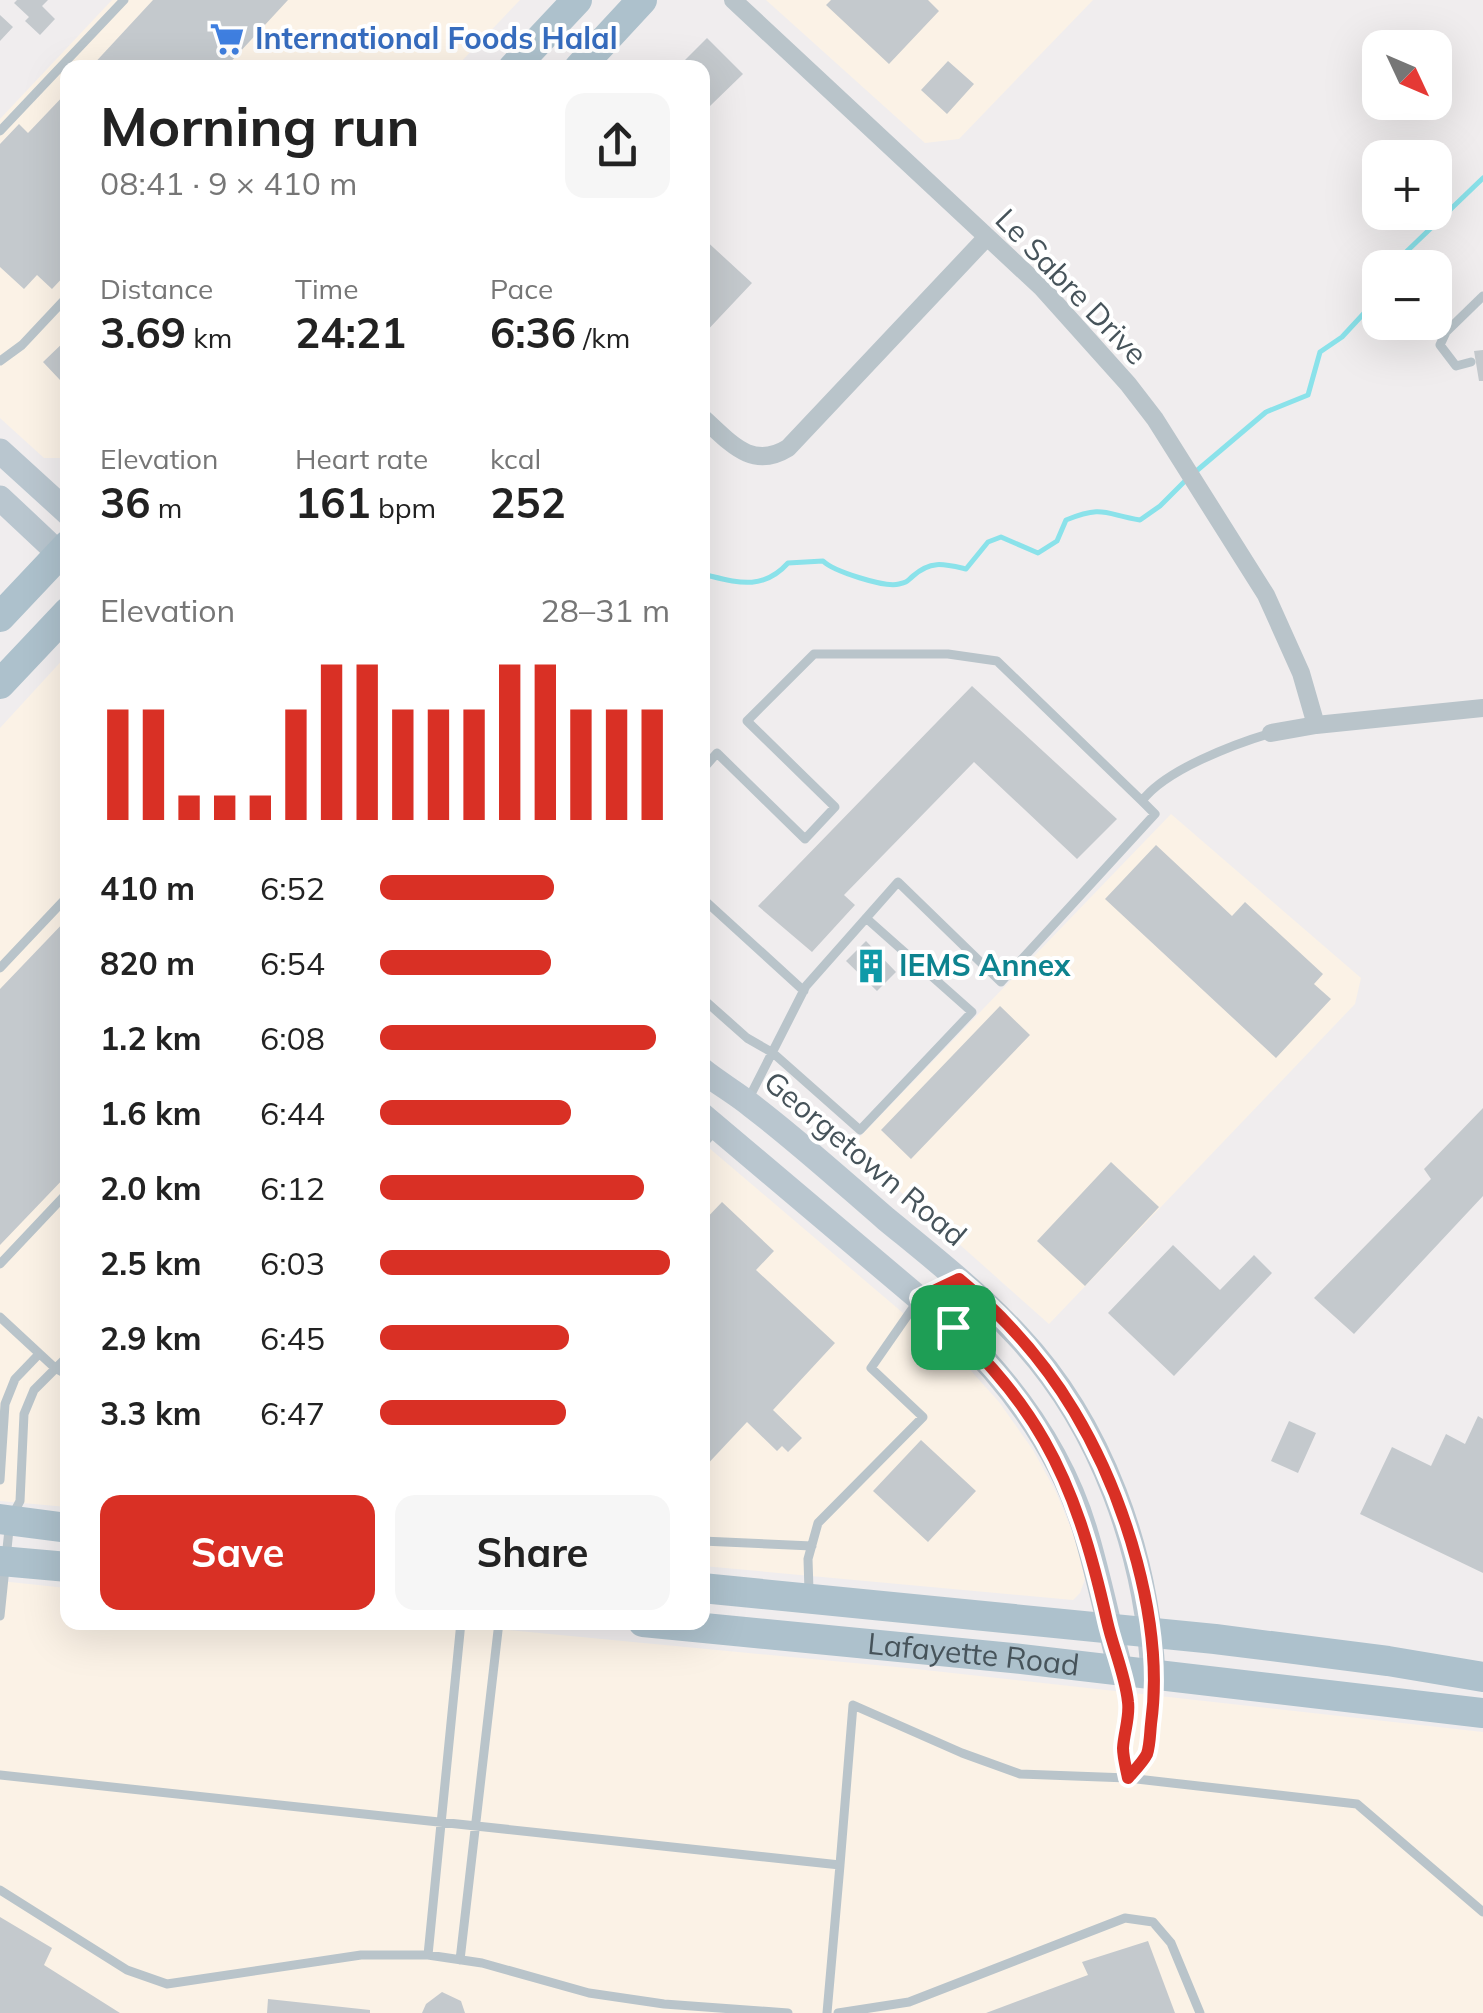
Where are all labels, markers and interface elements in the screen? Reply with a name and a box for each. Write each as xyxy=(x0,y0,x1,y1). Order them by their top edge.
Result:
place label: International Foods Halal xyxy=(255,19,618,57)
supermarket icon: International Foods Halal xyxy=(208,20,246,58)
north arrow xyxy=(1362,30,1452,120)
map controls xyxy=(1362,30,1452,340)
text: Morning run xyxy=(100,91,420,160)
button: share xyxy=(565,93,670,198)
button: + xyxy=(1362,140,1452,230)
text: 08:41 · 9 × 410 m xyxy=(100,163,357,203)
street label: Le Sabre Drive xyxy=(988,200,1156,372)
button: − xyxy=(1362,250,1452,340)
text: Distance xyxy=(100,271,213,306)
text: Time xyxy=(295,271,358,306)
text: Pace xyxy=(490,271,553,306)
text: 3.69 xyxy=(100,306,186,359)
text: 24:21 xyxy=(295,306,406,359)
text: 6:36 xyxy=(490,306,576,359)
text: km xyxy=(186,320,232,355)
text: /km xyxy=(576,320,630,355)
text: Elevation xyxy=(100,441,218,476)
text: Heart rate xyxy=(295,441,428,476)
text: kcal xyxy=(490,441,541,476)
text: 36 xyxy=(100,476,150,529)
text: 161 xyxy=(295,476,371,529)
text: 252 xyxy=(490,476,566,529)
text: m xyxy=(150,490,182,525)
text: bpm xyxy=(371,490,436,525)
text: Elevation xyxy=(100,590,235,630)
text: 28–31 m xyxy=(541,590,670,630)
text: 410 m xyxy=(100,868,195,908)
text: 6:52 xyxy=(260,868,325,908)
text: 820 m xyxy=(100,943,195,983)
text: 6:54 xyxy=(260,943,325,983)
place label: IEMS Annex xyxy=(899,946,1071,984)
building icon: IEMS Annex xyxy=(852,947,890,985)
text: 1.2 km xyxy=(100,1018,202,1058)
text: 6:08 xyxy=(260,1018,325,1058)
street label: Georgetown Road xyxy=(757,1062,975,1254)
text: 1.6 km xyxy=(100,1093,202,1133)
text: 6:44 xyxy=(260,1093,325,1133)
text: 2.0 km xyxy=(100,1168,202,1208)
text: 6:12 xyxy=(260,1168,325,1208)
text: 2.5 km xyxy=(100,1243,202,1283)
text: 6:03 xyxy=(260,1243,325,1283)
pin xyxy=(911,1285,996,1370)
icon: arrive xyxy=(926,1300,981,1355)
text: 2.9 km xyxy=(100,1318,202,1358)
text: 6:45 xyxy=(260,1318,325,1358)
text: 3.3 km xyxy=(100,1393,202,1433)
text: 6:47 xyxy=(260,1393,325,1433)
button: Save xyxy=(100,1495,375,1610)
button: Share xyxy=(395,1495,670,1610)
street label: Lafayette Road xyxy=(866,1624,1081,1684)

